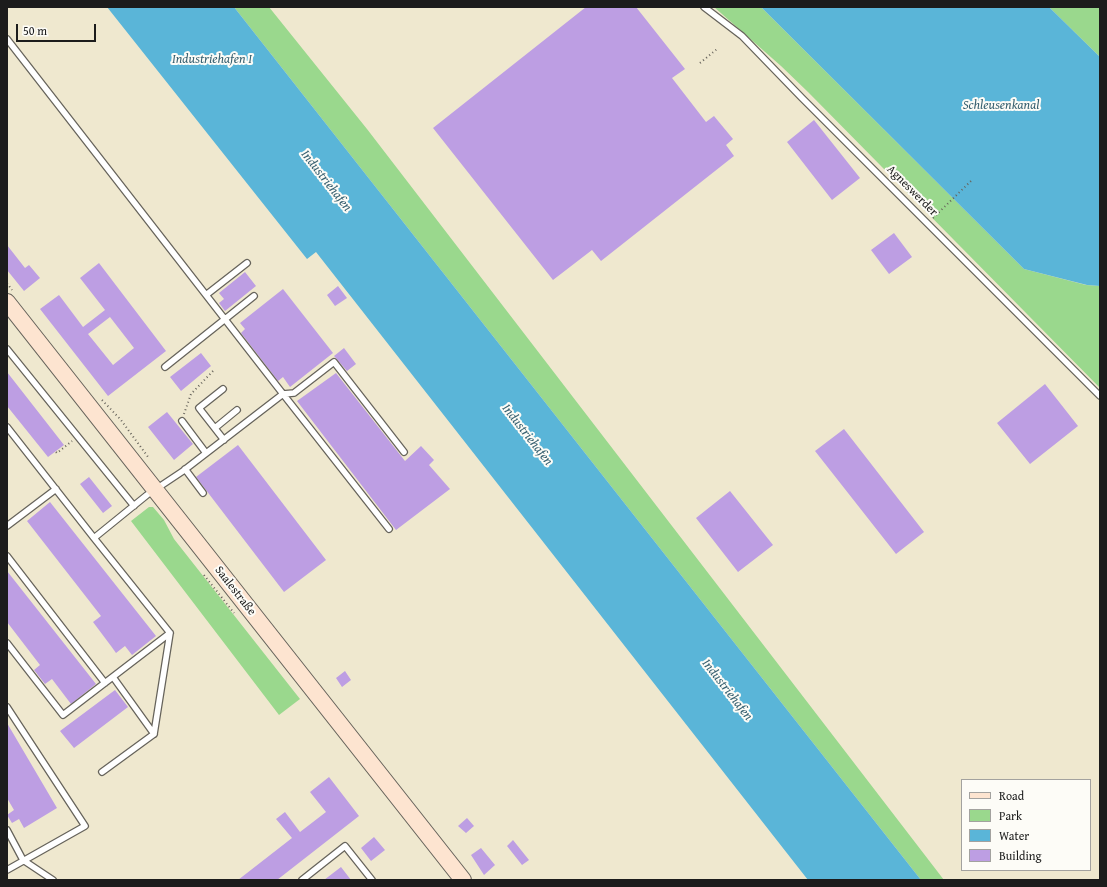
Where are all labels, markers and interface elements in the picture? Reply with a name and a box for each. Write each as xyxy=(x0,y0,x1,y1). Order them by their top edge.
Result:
scale bar xyxy=(18,16,98,42)
text: 50 m xyxy=(23,22,47,39)
water label: Industriehafen I xyxy=(172,52,252,68)
water label: Schleusenkanal xyxy=(963,98,1039,114)
water label: Industriehafen xyxy=(297,147,355,215)
street label: Agneswerder xyxy=(884,163,940,219)
water label: Industriehafen xyxy=(498,401,556,469)
street label: Saalestraße xyxy=(211,564,259,618)
water label: Industriehafen xyxy=(698,656,756,724)
legend xyxy=(961,779,1091,871)
text: Road xyxy=(999,787,1024,804)
text: Park xyxy=(999,807,1022,824)
text: Water xyxy=(999,827,1029,844)
text: Building xyxy=(999,847,1042,864)

